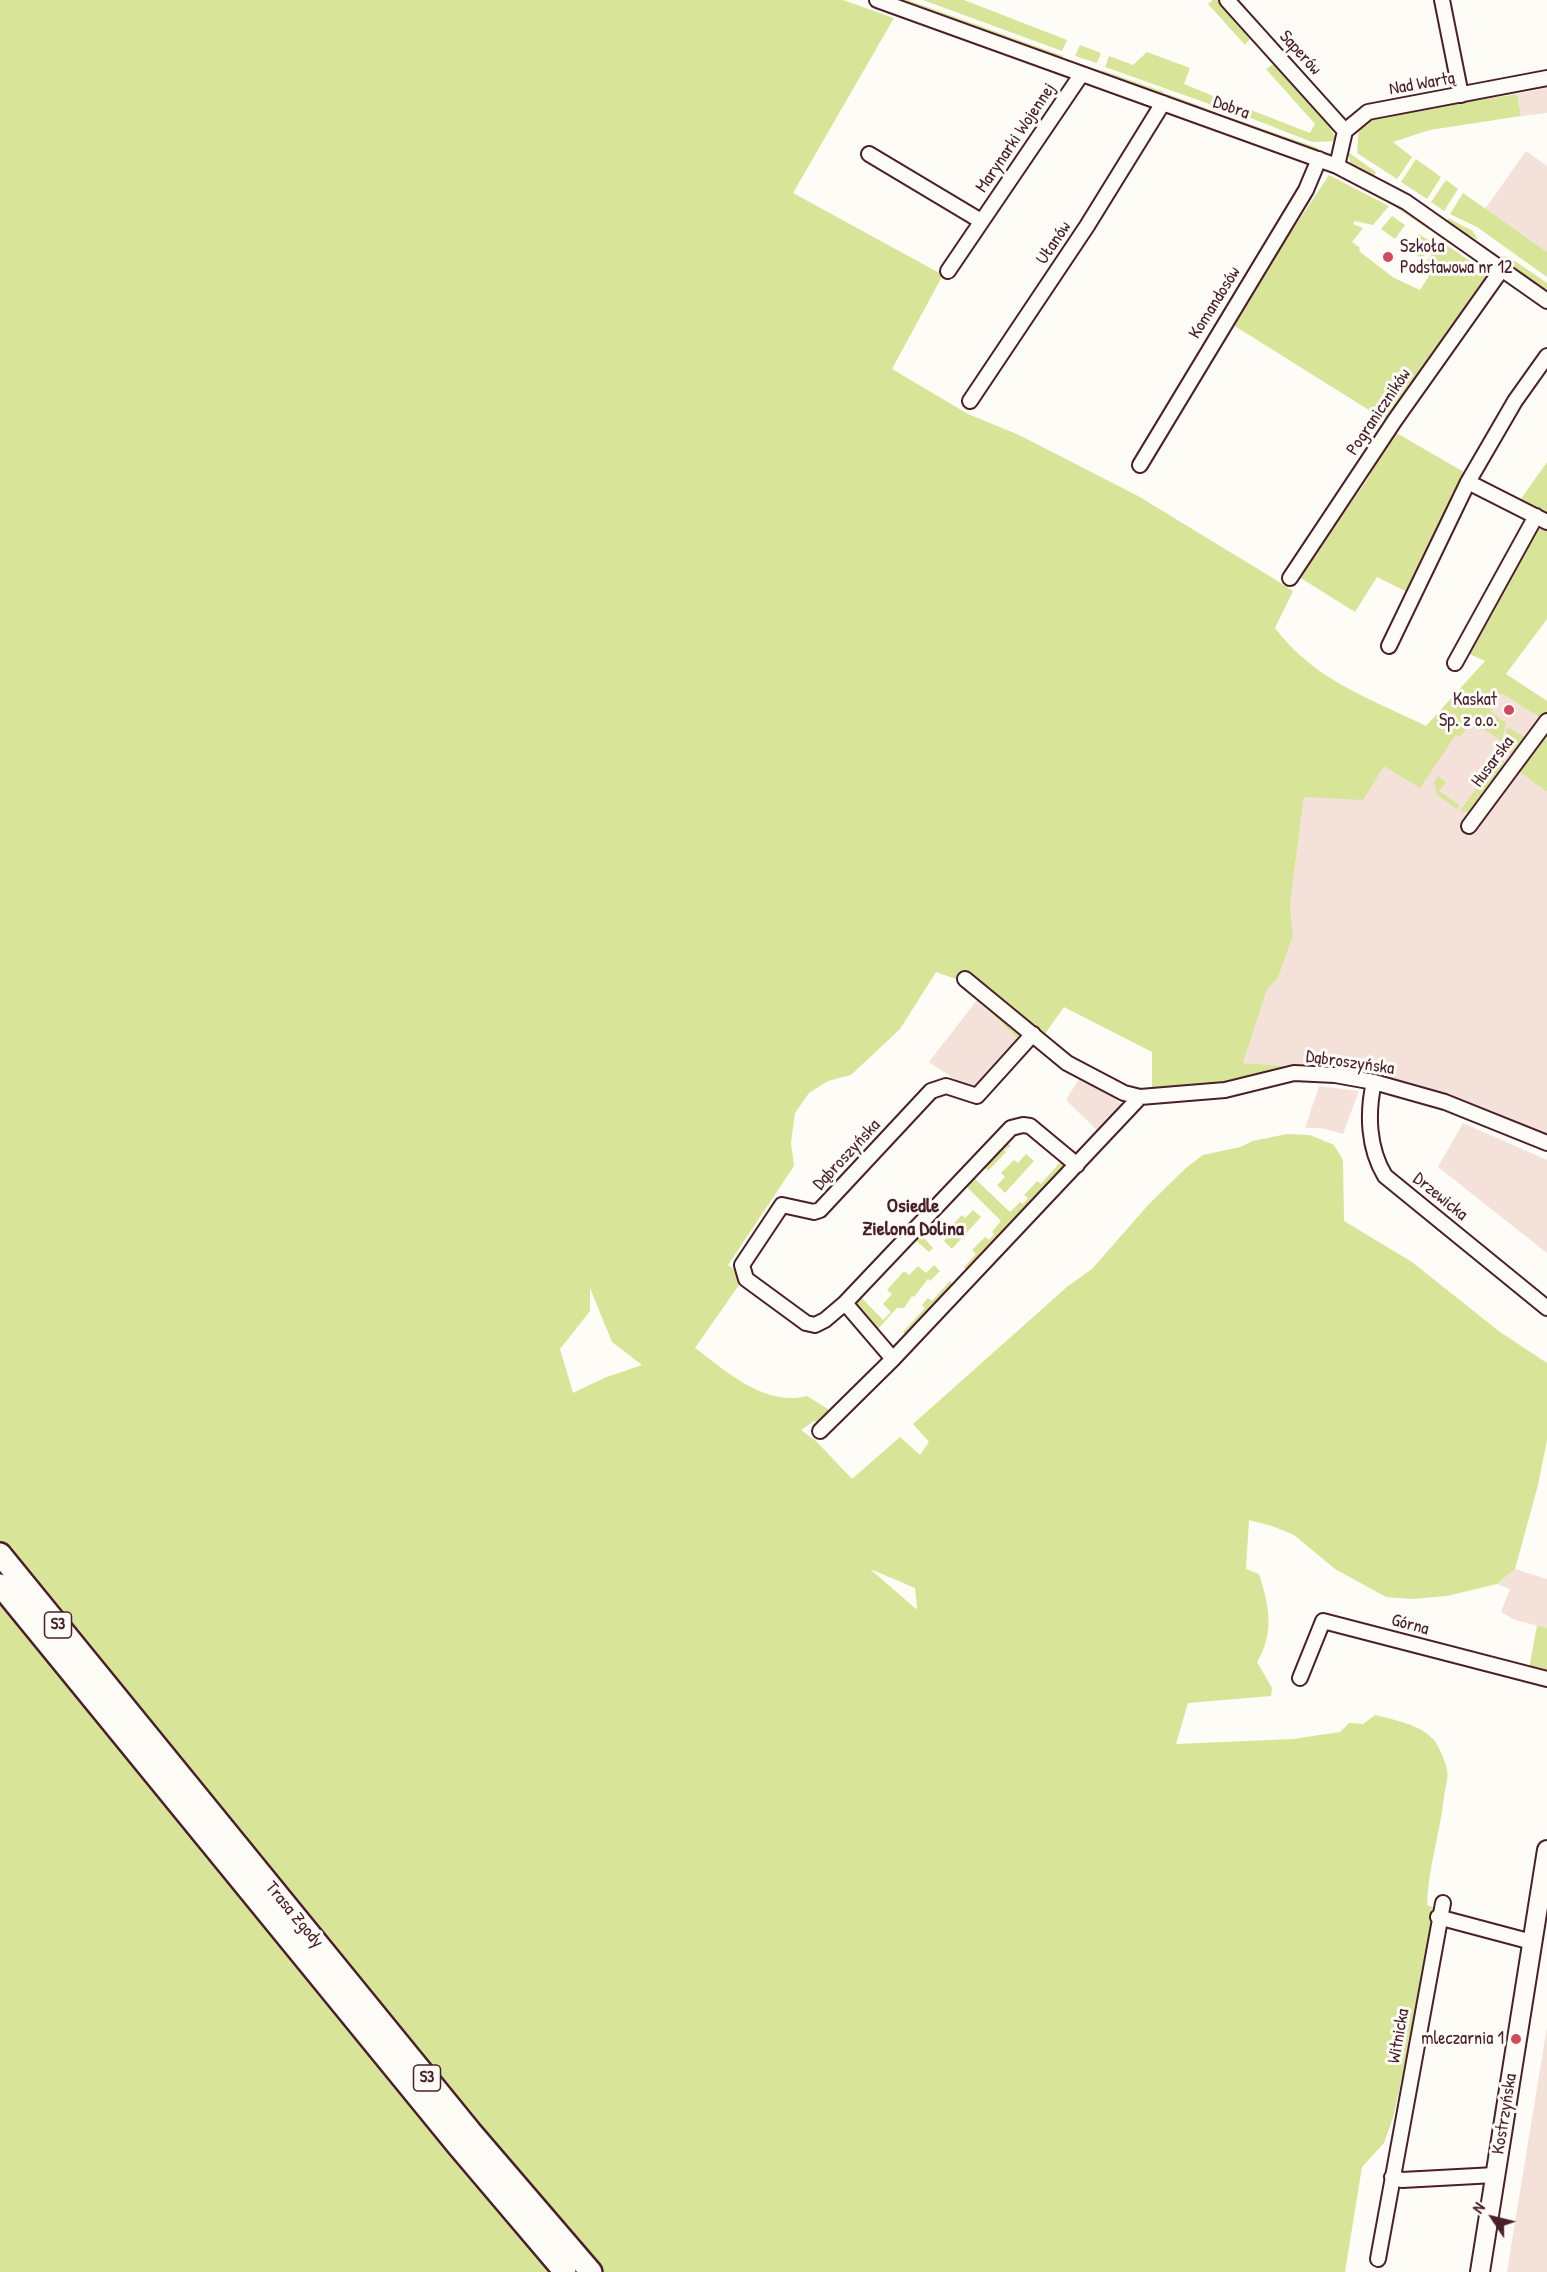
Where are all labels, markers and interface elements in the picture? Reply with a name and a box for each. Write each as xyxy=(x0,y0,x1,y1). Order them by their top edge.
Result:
street label: Saperów xyxy=(1274,26,1326,80)
street label: Nad Wartą xyxy=(1388,68,1456,100)
street label: Marynarki Wojennej xyxy=(971,79,1061,197)
street label: Dobra xyxy=(1210,91,1252,125)
street label: Ułanów xyxy=(1032,217,1076,269)
place label: Szkoła Podstawowa nr 12 xyxy=(1400,236,1512,278)
marker: Szkoła Podstawowa nr 12 xyxy=(1381,250,1395,264)
street label: Komandosów xyxy=(1184,263,1246,343)
street label: Pograniczników xyxy=(1342,365,1416,459)
place label: Kaskat Sp. z o.o. xyxy=(1439,689,1497,732)
marker: Kaskat Sp. z o.o. xyxy=(1502,703,1516,717)
street label: Husarska xyxy=(1467,732,1519,792)
street label: Dąbroszyńska xyxy=(1304,1046,1396,1080)
street label: Dąbroszyńska xyxy=(809,1115,885,1195)
street label: Drzewicka xyxy=(1408,1168,1472,1226)
district label: Osiedle Zielona Dolina xyxy=(862,1195,964,1242)
street label: Górna xyxy=(1389,1610,1431,1640)
road number: S3 xyxy=(44,1612,72,1638)
street label: Trasa Zgody xyxy=(260,1878,328,1952)
street label: Witnicka xyxy=(1384,2007,1414,2065)
place label: mleczarnia 1 xyxy=(1421,2028,1504,2050)
marker: mleczarnia 1 xyxy=(1509,2032,1523,2046)
road number: S3 xyxy=(414,2065,440,2091)
street label: Kostrzyńska xyxy=(1488,2072,1522,2156)
north arrow xyxy=(1463,2188,1523,2248)
text: N xyxy=(1467,2198,1490,2217)

